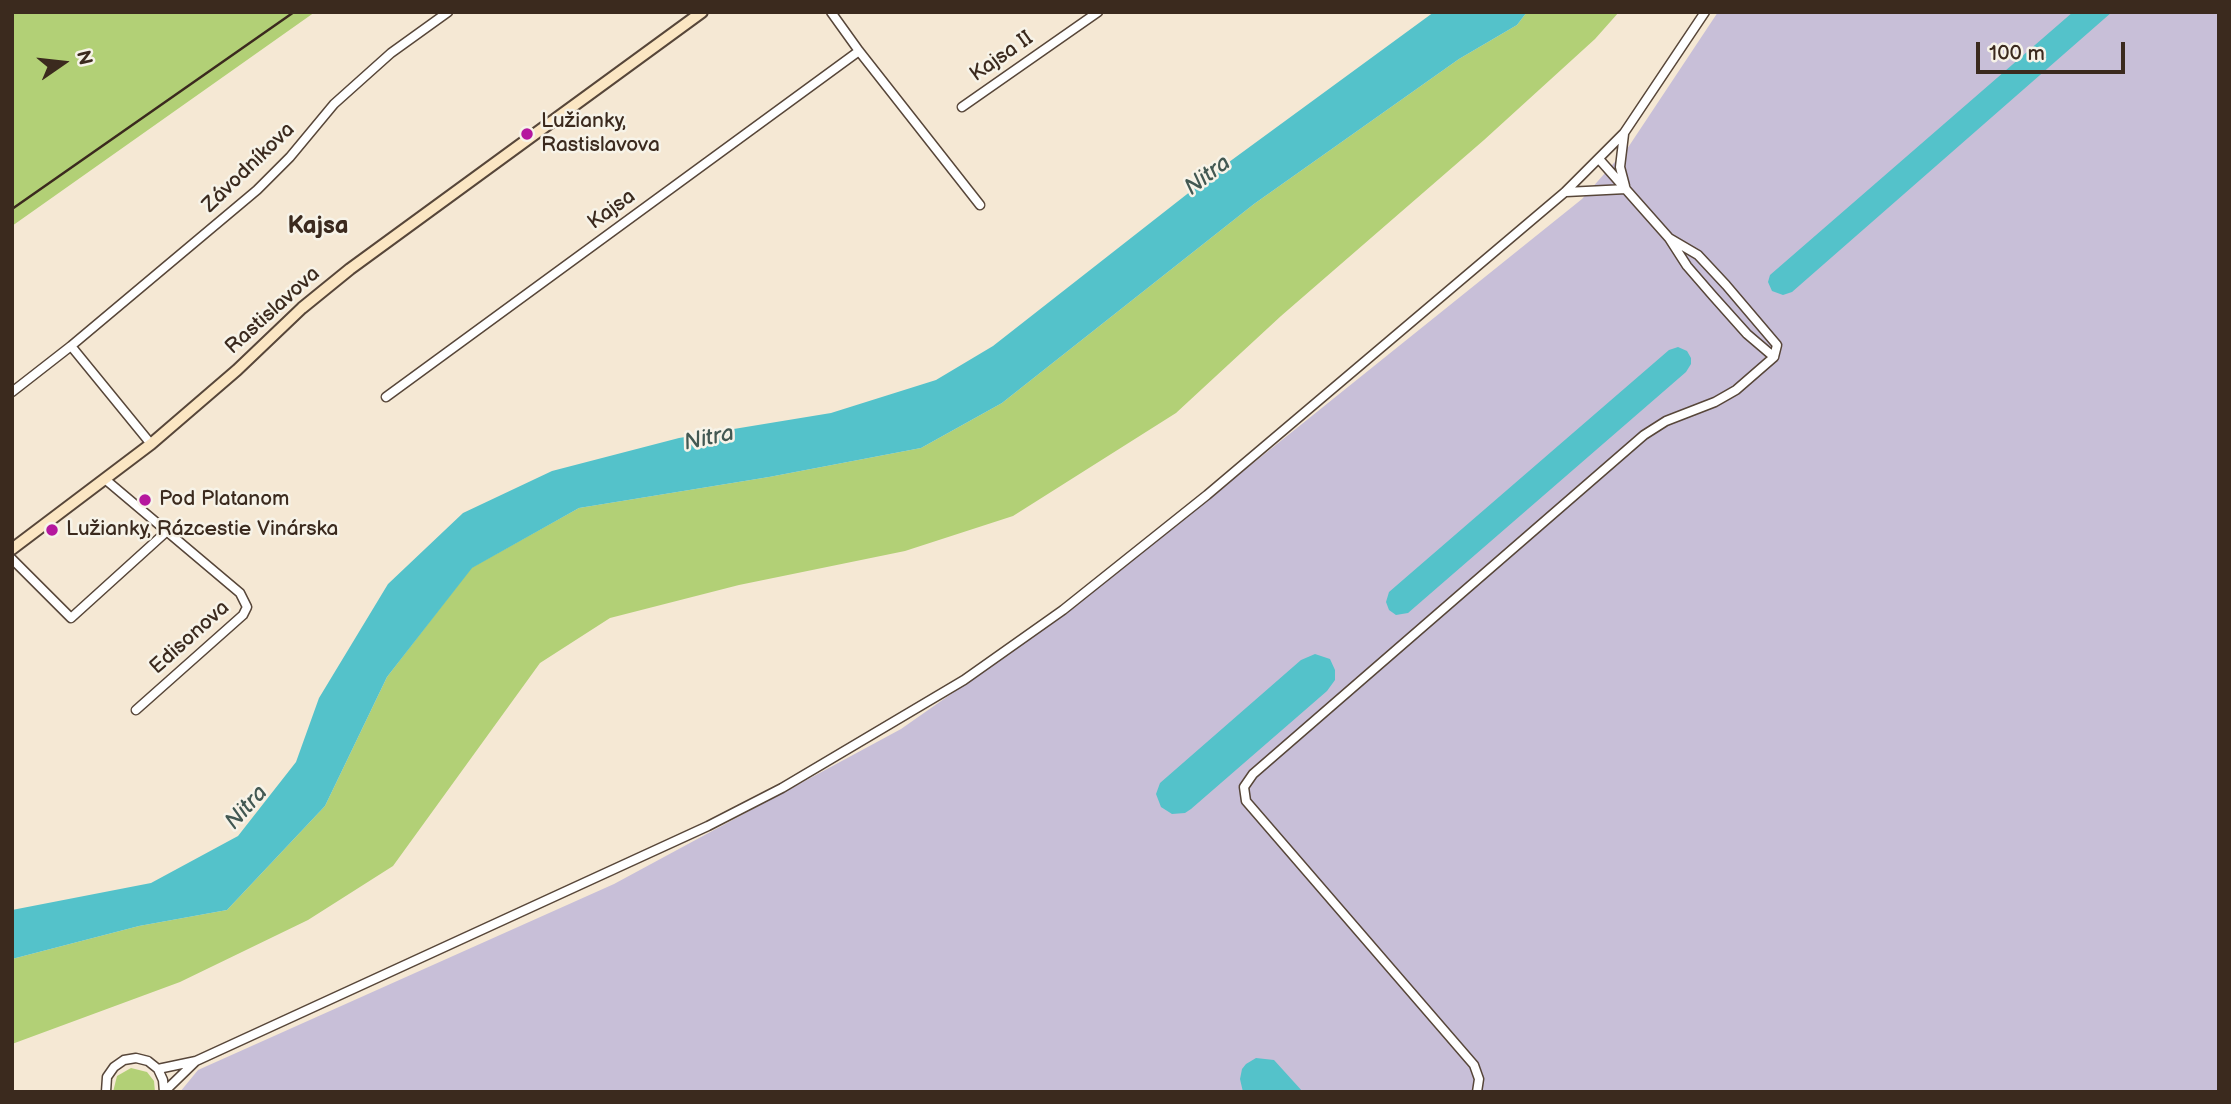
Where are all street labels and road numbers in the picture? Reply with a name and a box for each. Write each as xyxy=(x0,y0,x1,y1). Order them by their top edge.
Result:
street label: Kajsa II xyxy=(966,26,1038,88)
street label: Závodníkova xyxy=(197,118,301,218)
street label: Kajsa xyxy=(583,184,641,236)
street label: Rastislavova xyxy=(220,262,326,360)
street label: Edisonova xyxy=(145,596,235,680)

